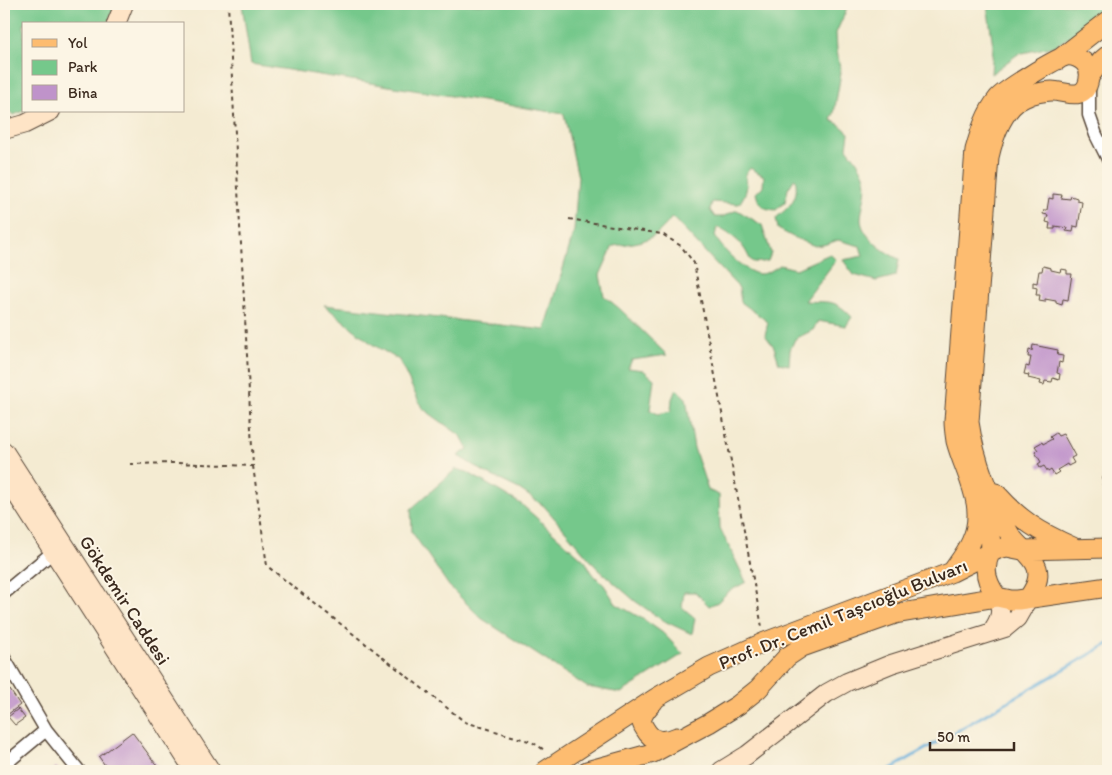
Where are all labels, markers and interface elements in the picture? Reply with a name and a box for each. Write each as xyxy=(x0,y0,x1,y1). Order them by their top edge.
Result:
legend xyxy=(22,22,185,112)
text: Yol xyxy=(68,34,88,52)
text: Park xyxy=(68,58,98,76)
text: Bina xyxy=(68,84,98,102)
street label: Gökdemir Caddesi xyxy=(75,531,175,669)
street label: Prof. Dr. Cemil Taşcıoğlu Bulvarı xyxy=(715,553,971,675)
scale bar xyxy=(930,720,1013,752)
text: 50 m xyxy=(937,728,970,746)

